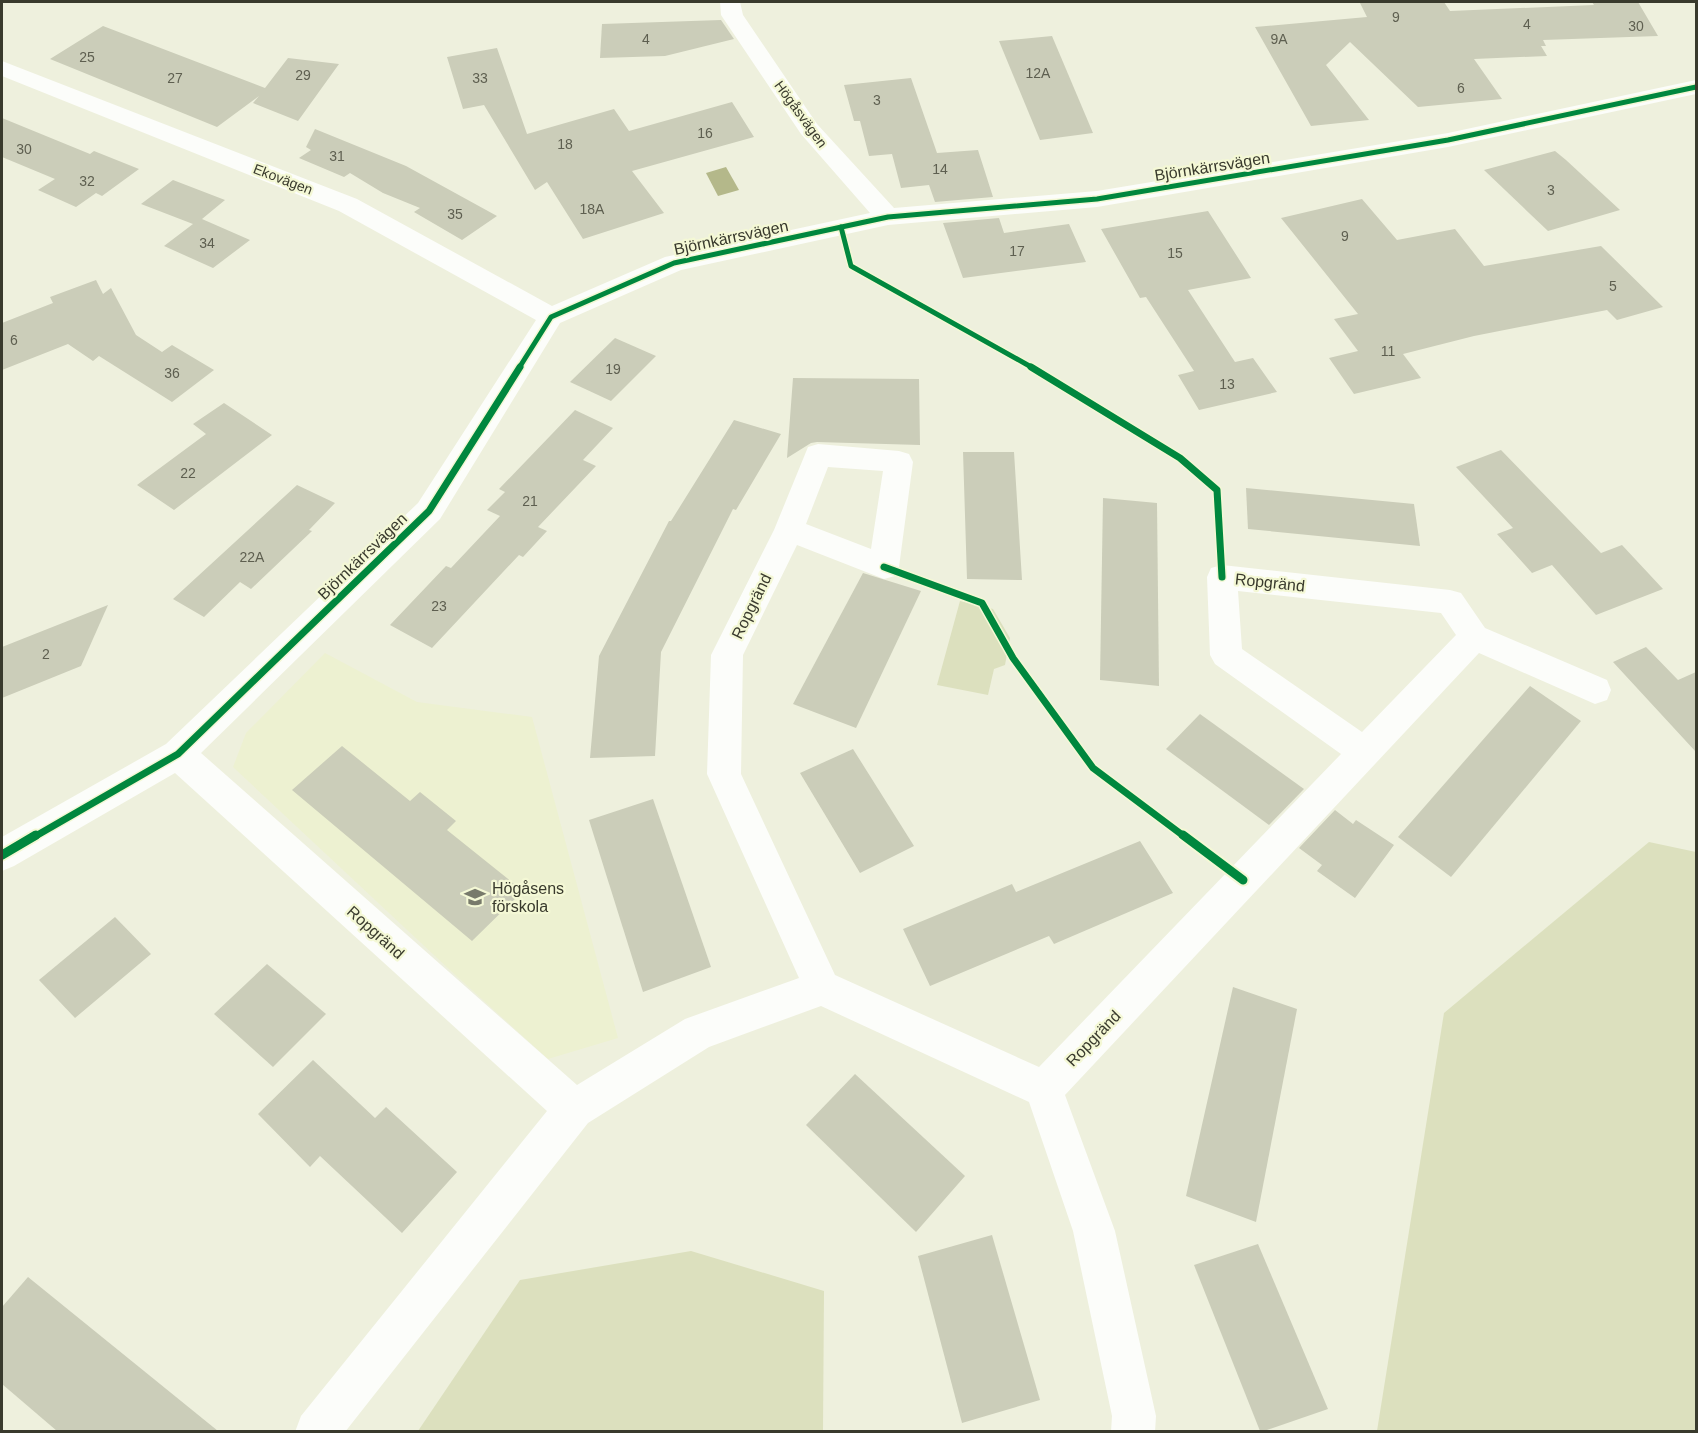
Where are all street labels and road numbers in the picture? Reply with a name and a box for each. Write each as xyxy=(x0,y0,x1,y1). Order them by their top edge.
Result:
street label: Högåsvägen xyxy=(771,77,831,151)
street label: Björnkärrsvägen xyxy=(1153,149,1271,184)
street label: Ekovägen xyxy=(251,160,315,198)
street label: Björnkärrsvägen xyxy=(672,217,790,258)
street label: Björnkärrsvägen xyxy=(315,510,410,603)
street label: Ropgränd xyxy=(1234,570,1306,595)
street label: Ropgränd xyxy=(728,571,774,642)
street label: Ropgränd xyxy=(344,903,407,962)
street label: Ropgränd xyxy=(1063,1007,1124,1070)

